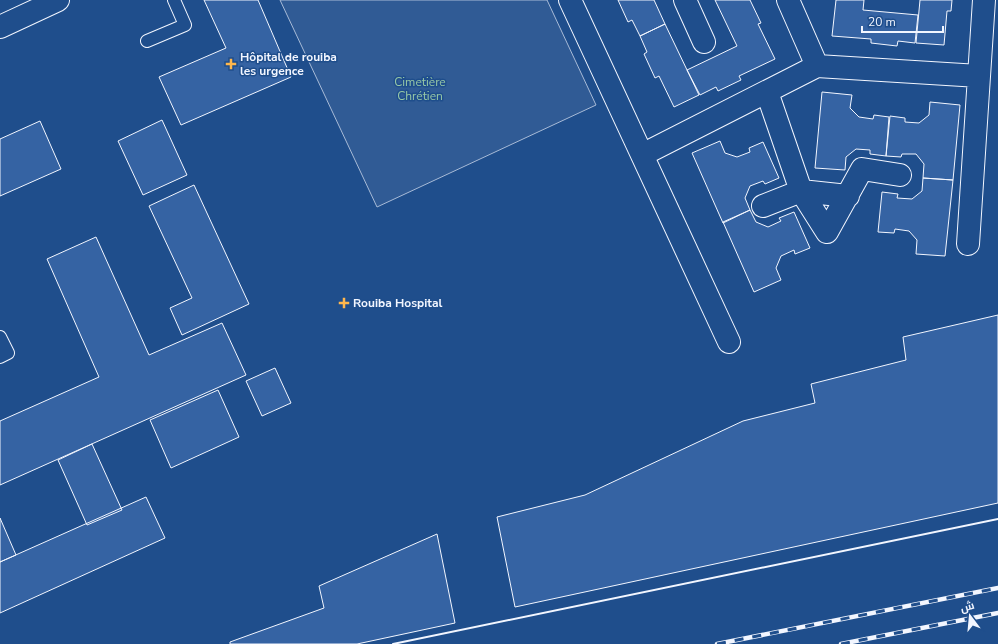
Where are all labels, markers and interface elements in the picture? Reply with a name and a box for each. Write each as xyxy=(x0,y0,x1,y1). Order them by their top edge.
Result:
scale bar xyxy=(862,8,943,34)
text: 20 m xyxy=(868,14,896,30)
place label: Hôpital de rouiba les urgence xyxy=(240,49,337,79)
marker: Hôpital de rouiba les urgence xyxy=(225,58,237,70)
park label: Cimetière Chrétien xyxy=(394,74,446,104)
place label: Rouiba Hospital xyxy=(353,295,442,311)
marker: Rouiba Hospital xyxy=(338,297,350,309)
north arrow xyxy=(950,596,990,636)
text: ش xyxy=(959,598,976,616)

